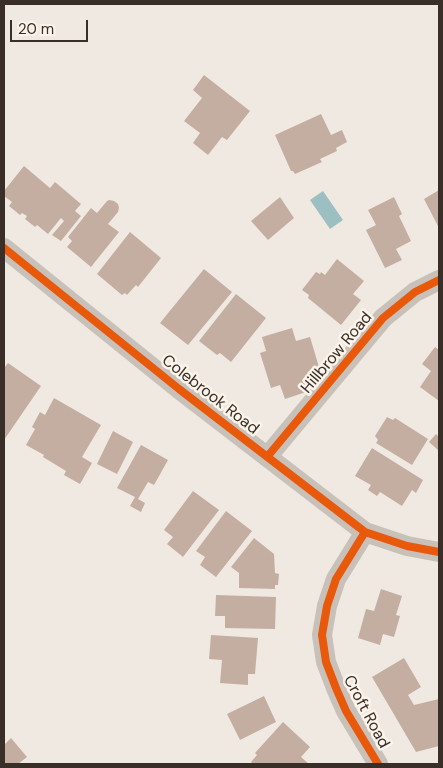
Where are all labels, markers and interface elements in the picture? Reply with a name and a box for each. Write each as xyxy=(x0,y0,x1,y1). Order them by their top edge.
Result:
scale bar xyxy=(12,10,90,42)
text: 20 m xyxy=(18,19,54,39)
street label: Hillbrow Road xyxy=(297,308,377,398)
street label: Colebrook Road xyxy=(158,351,262,439)
street label: Croft Road xyxy=(339,672,393,752)

